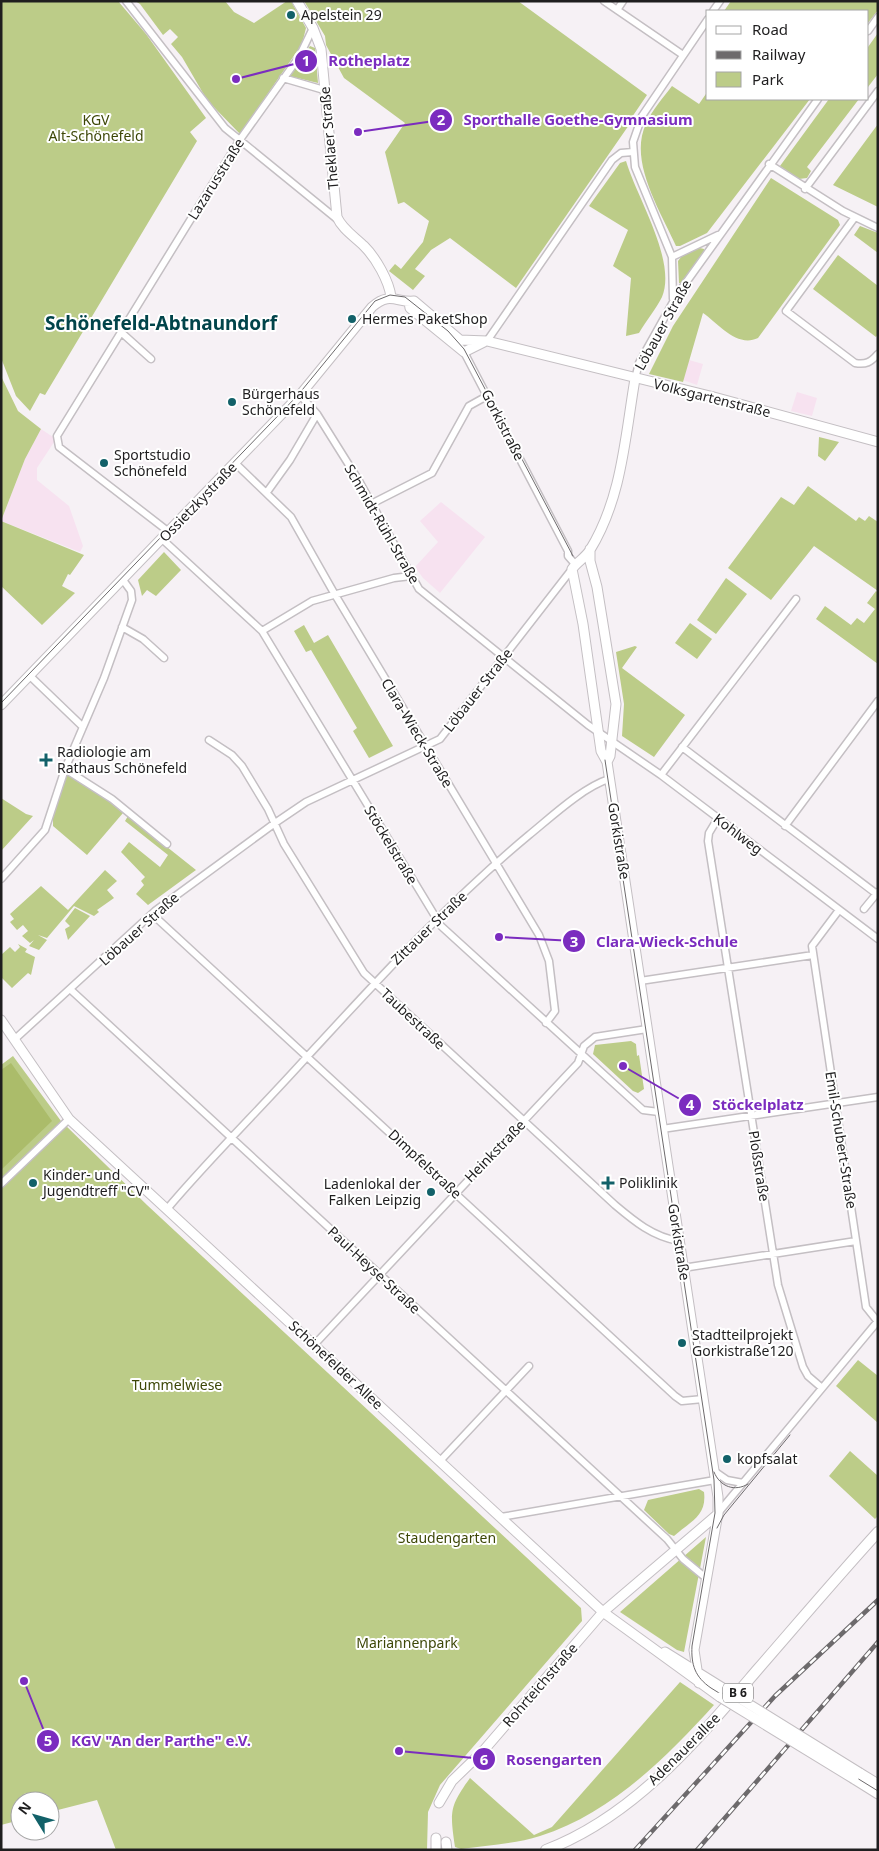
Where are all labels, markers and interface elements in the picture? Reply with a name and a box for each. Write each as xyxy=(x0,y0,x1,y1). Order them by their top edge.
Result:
place label: Apelstein 29 xyxy=(301,5,382,24)
marker: Apelstein 29 xyxy=(285,9,297,21)
legend xyxy=(706,10,869,100)
text: Road xyxy=(752,19,788,39)
text: Railway xyxy=(752,44,806,64)
callout: Rotheplatz xyxy=(294,46,420,76)
text: 1 xyxy=(302,50,310,70)
text: Rotheplatz xyxy=(328,50,410,70)
text: Park xyxy=(752,69,784,89)
street label: Theklaer Straße xyxy=(315,86,342,190)
callout: Sporthalle Goethe-Gymnasium xyxy=(428,105,702,135)
text: 2 xyxy=(437,109,446,129)
text: Sporthalle Goethe-Gymnasium xyxy=(463,109,693,129)
park label: KGV Alt-Schönefeld xyxy=(48,110,144,145)
street label: Lazarusstraße xyxy=(183,134,248,223)
street label: Löbauer Straße xyxy=(630,276,695,374)
place label: Hermes PaketShop xyxy=(362,309,488,328)
district label: Schönefeld-Abtnaundorf xyxy=(45,310,279,336)
marker: Hermes PaketShop xyxy=(346,313,358,325)
street label: Volksgartenstraße xyxy=(652,374,773,421)
place label: Bürgerhaus Schönefeld xyxy=(242,384,320,419)
street label: Gorkistraße xyxy=(477,386,530,464)
marker: Bürgerhaus Schönefeld xyxy=(226,396,238,408)
place label: Sportstudio Schönefeld xyxy=(114,445,191,480)
marker: Sportstudio Schönefeld xyxy=(98,457,110,469)
street label: Ossietzkystraße xyxy=(155,458,241,546)
street label: Schmidt-Rühl-Straße xyxy=(340,461,424,587)
street label: Löbauer Straße xyxy=(439,644,516,735)
street label: Clara-Wieck-Straße xyxy=(377,675,458,791)
place label: Radiologie am Rathaus Schönefeld xyxy=(57,742,187,777)
marker: Radiologie am Rathaus Schönefeld xyxy=(39,753,53,767)
street label: Gorkistraße xyxy=(604,801,635,881)
street label: Stöckelstraße xyxy=(360,802,422,888)
street label: Kohlweg xyxy=(710,809,767,858)
street label: Zittauer Straße xyxy=(387,887,471,969)
street label: Löbauer Straße xyxy=(95,888,183,970)
callout: Clara-Wieck-Schule xyxy=(561,926,748,956)
text: 3 xyxy=(570,931,578,951)
text: Clara-Wieck-Schule xyxy=(596,931,738,951)
street label: Taubestraße xyxy=(377,984,450,1053)
street label: Emil-Schubert-Straße xyxy=(821,1070,862,1210)
callout: Stöckelplatz xyxy=(677,1090,814,1120)
text: 4 xyxy=(686,1094,695,1114)
text: Stöckelplatz xyxy=(712,1094,804,1114)
street label: Heinkstraße xyxy=(460,1115,529,1186)
street label: Dimpfelstraße xyxy=(385,1125,466,1203)
street label: Ploßstraße xyxy=(745,1129,774,1203)
place label: Kinder- und Jugendtreff "CV" xyxy=(41,1165,150,1200)
place label: Poliklinik xyxy=(619,1173,678,1192)
place label: Ladenlokal der Falken Leipzig xyxy=(324,1174,421,1209)
marker: Poliklinik xyxy=(601,1176,615,1190)
marker: Kinder- und Jugendtreff "CV" xyxy=(27,1177,39,1189)
marker: Ladenlokal der Falken Leipzig xyxy=(425,1186,437,1198)
street label: Gorkistraße xyxy=(664,1202,695,1282)
street label: Paul-Heyse-Straße xyxy=(324,1222,425,1318)
street label: Schönefelder Allee xyxy=(285,1316,388,1413)
place label: Stadtteilprojekt Gorkistraße120 xyxy=(692,1325,793,1360)
marker: Stadtteilprojekt Gorkistraße120 xyxy=(676,1337,688,1349)
park label: Tummelwiese xyxy=(132,1375,222,1394)
place label: kopfsalat xyxy=(737,1449,797,1468)
marker: kopfsalat xyxy=(721,1453,733,1465)
park label: Staudengarten xyxy=(398,1528,496,1547)
park label: Mariannenpark xyxy=(356,1633,458,1652)
street label: Rohrteichstraße xyxy=(498,1639,581,1731)
road number: B 6 xyxy=(723,1684,753,1702)
street label: Adenauerallee xyxy=(643,1708,724,1789)
callout: KGV "An der Parthe" e.V. xyxy=(36,1726,261,1756)
text: 5 xyxy=(44,1730,52,1750)
text: KGV "An der Parthe" e.V. xyxy=(71,1730,251,1750)
callout: Rosengarten xyxy=(471,1744,612,1774)
text: 6 xyxy=(480,1749,489,1769)
text: Rosengarten xyxy=(506,1749,602,1769)
north arrow xyxy=(10,1791,60,1841)
text: N xyxy=(13,1798,35,1818)

